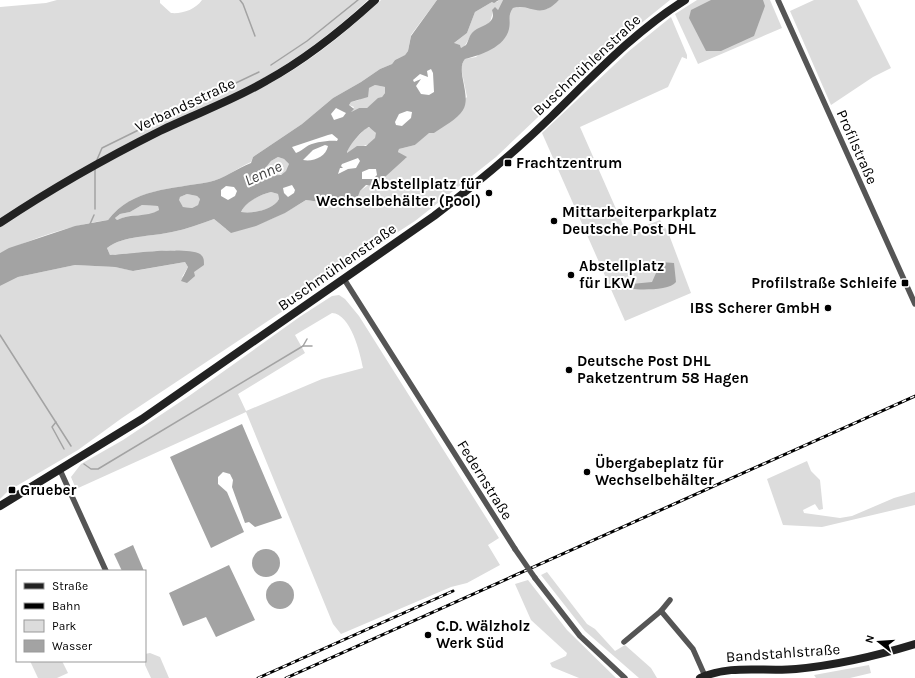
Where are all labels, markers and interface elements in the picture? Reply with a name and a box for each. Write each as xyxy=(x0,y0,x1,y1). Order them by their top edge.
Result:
street label: Buschmühlenstraße xyxy=(530,11,644,119)
street label: Verbandsstraße xyxy=(132,74,238,136)
street label: Profilstraße xyxy=(833,107,881,187)
place label: Frachtzentrum xyxy=(516,154,622,172)
water label: Lenne xyxy=(241,156,285,190)
marker: Frachtzentrum xyxy=(503,158,513,168)
place label: Abstellplatz für Wechselbehälter (Pool) xyxy=(316,175,481,210)
marker: Abstellplatz für Wechselbehälter (Pool) xyxy=(484,188,494,198)
place label: Mittarbeiterparkplatz Deutsche Post DHL xyxy=(562,203,717,238)
marker: Mittarbeiterparkplatz Deutsche Post DHL xyxy=(549,216,559,226)
street label: Buschmühlenstraße xyxy=(274,219,400,315)
place label: Abstellplatz für LKW xyxy=(579,257,664,292)
marker: Abstellplatz für LKW xyxy=(566,270,576,280)
place label: Profilstraße Schleife xyxy=(751,274,897,292)
marker: Profilstraße Schleife xyxy=(900,278,910,288)
place label: IBS Scherer GmbH xyxy=(690,299,820,317)
marker: IBS Scherer GmbH xyxy=(823,303,833,313)
place label: Deutsche Post DHL Paketzentrum 58 Hagen xyxy=(577,352,749,387)
marker: Deutsche Post DHL Paketzentrum 58 Hagen xyxy=(564,365,574,375)
street label: Federnstraße xyxy=(453,437,517,523)
place label: Übergabeplatz für Wechselbehälter xyxy=(595,453,723,489)
marker: Übergabeplatz für Wechselbehälter xyxy=(582,467,592,477)
place label: Grueber xyxy=(20,481,77,499)
marker: Grueber xyxy=(7,485,17,495)
legend xyxy=(16,570,146,662)
text: Straße xyxy=(52,579,88,593)
text: Bahn xyxy=(52,599,81,613)
place label: C.D. Wälzholz Werk Süd xyxy=(436,617,530,652)
text: Park xyxy=(52,619,77,633)
north arrow xyxy=(859,622,899,662)
marker: C.D. Wälzholz Werk Süd xyxy=(423,630,433,640)
text: N xyxy=(863,634,877,645)
text: Wasser xyxy=(52,639,93,653)
street label: Bandstahlstraße xyxy=(725,640,841,666)

